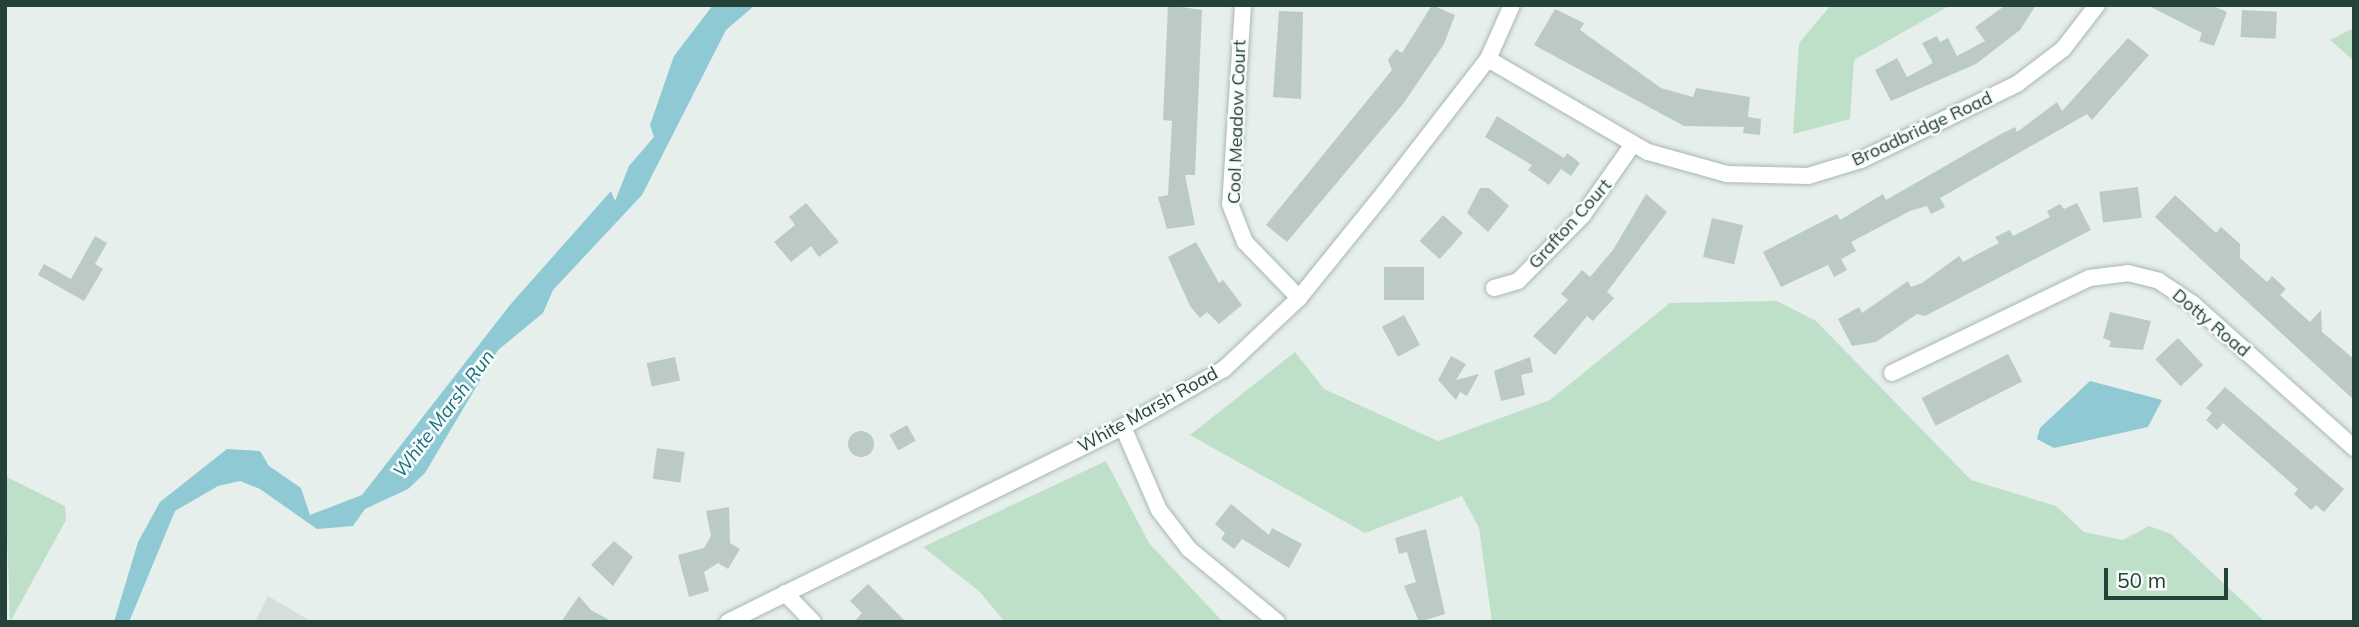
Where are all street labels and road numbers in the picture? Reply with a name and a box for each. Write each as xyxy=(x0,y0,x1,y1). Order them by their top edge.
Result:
street label: Cool Meadow Court xyxy=(1223,40,1251,204)
street label: Broadbridge Road xyxy=(1848,87,1996,171)
street label: Grafton Court xyxy=(1524,175,1616,273)
street label: Dotty Road xyxy=(2168,284,2254,362)
street label: White Marsh Road xyxy=(1074,363,1222,457)

